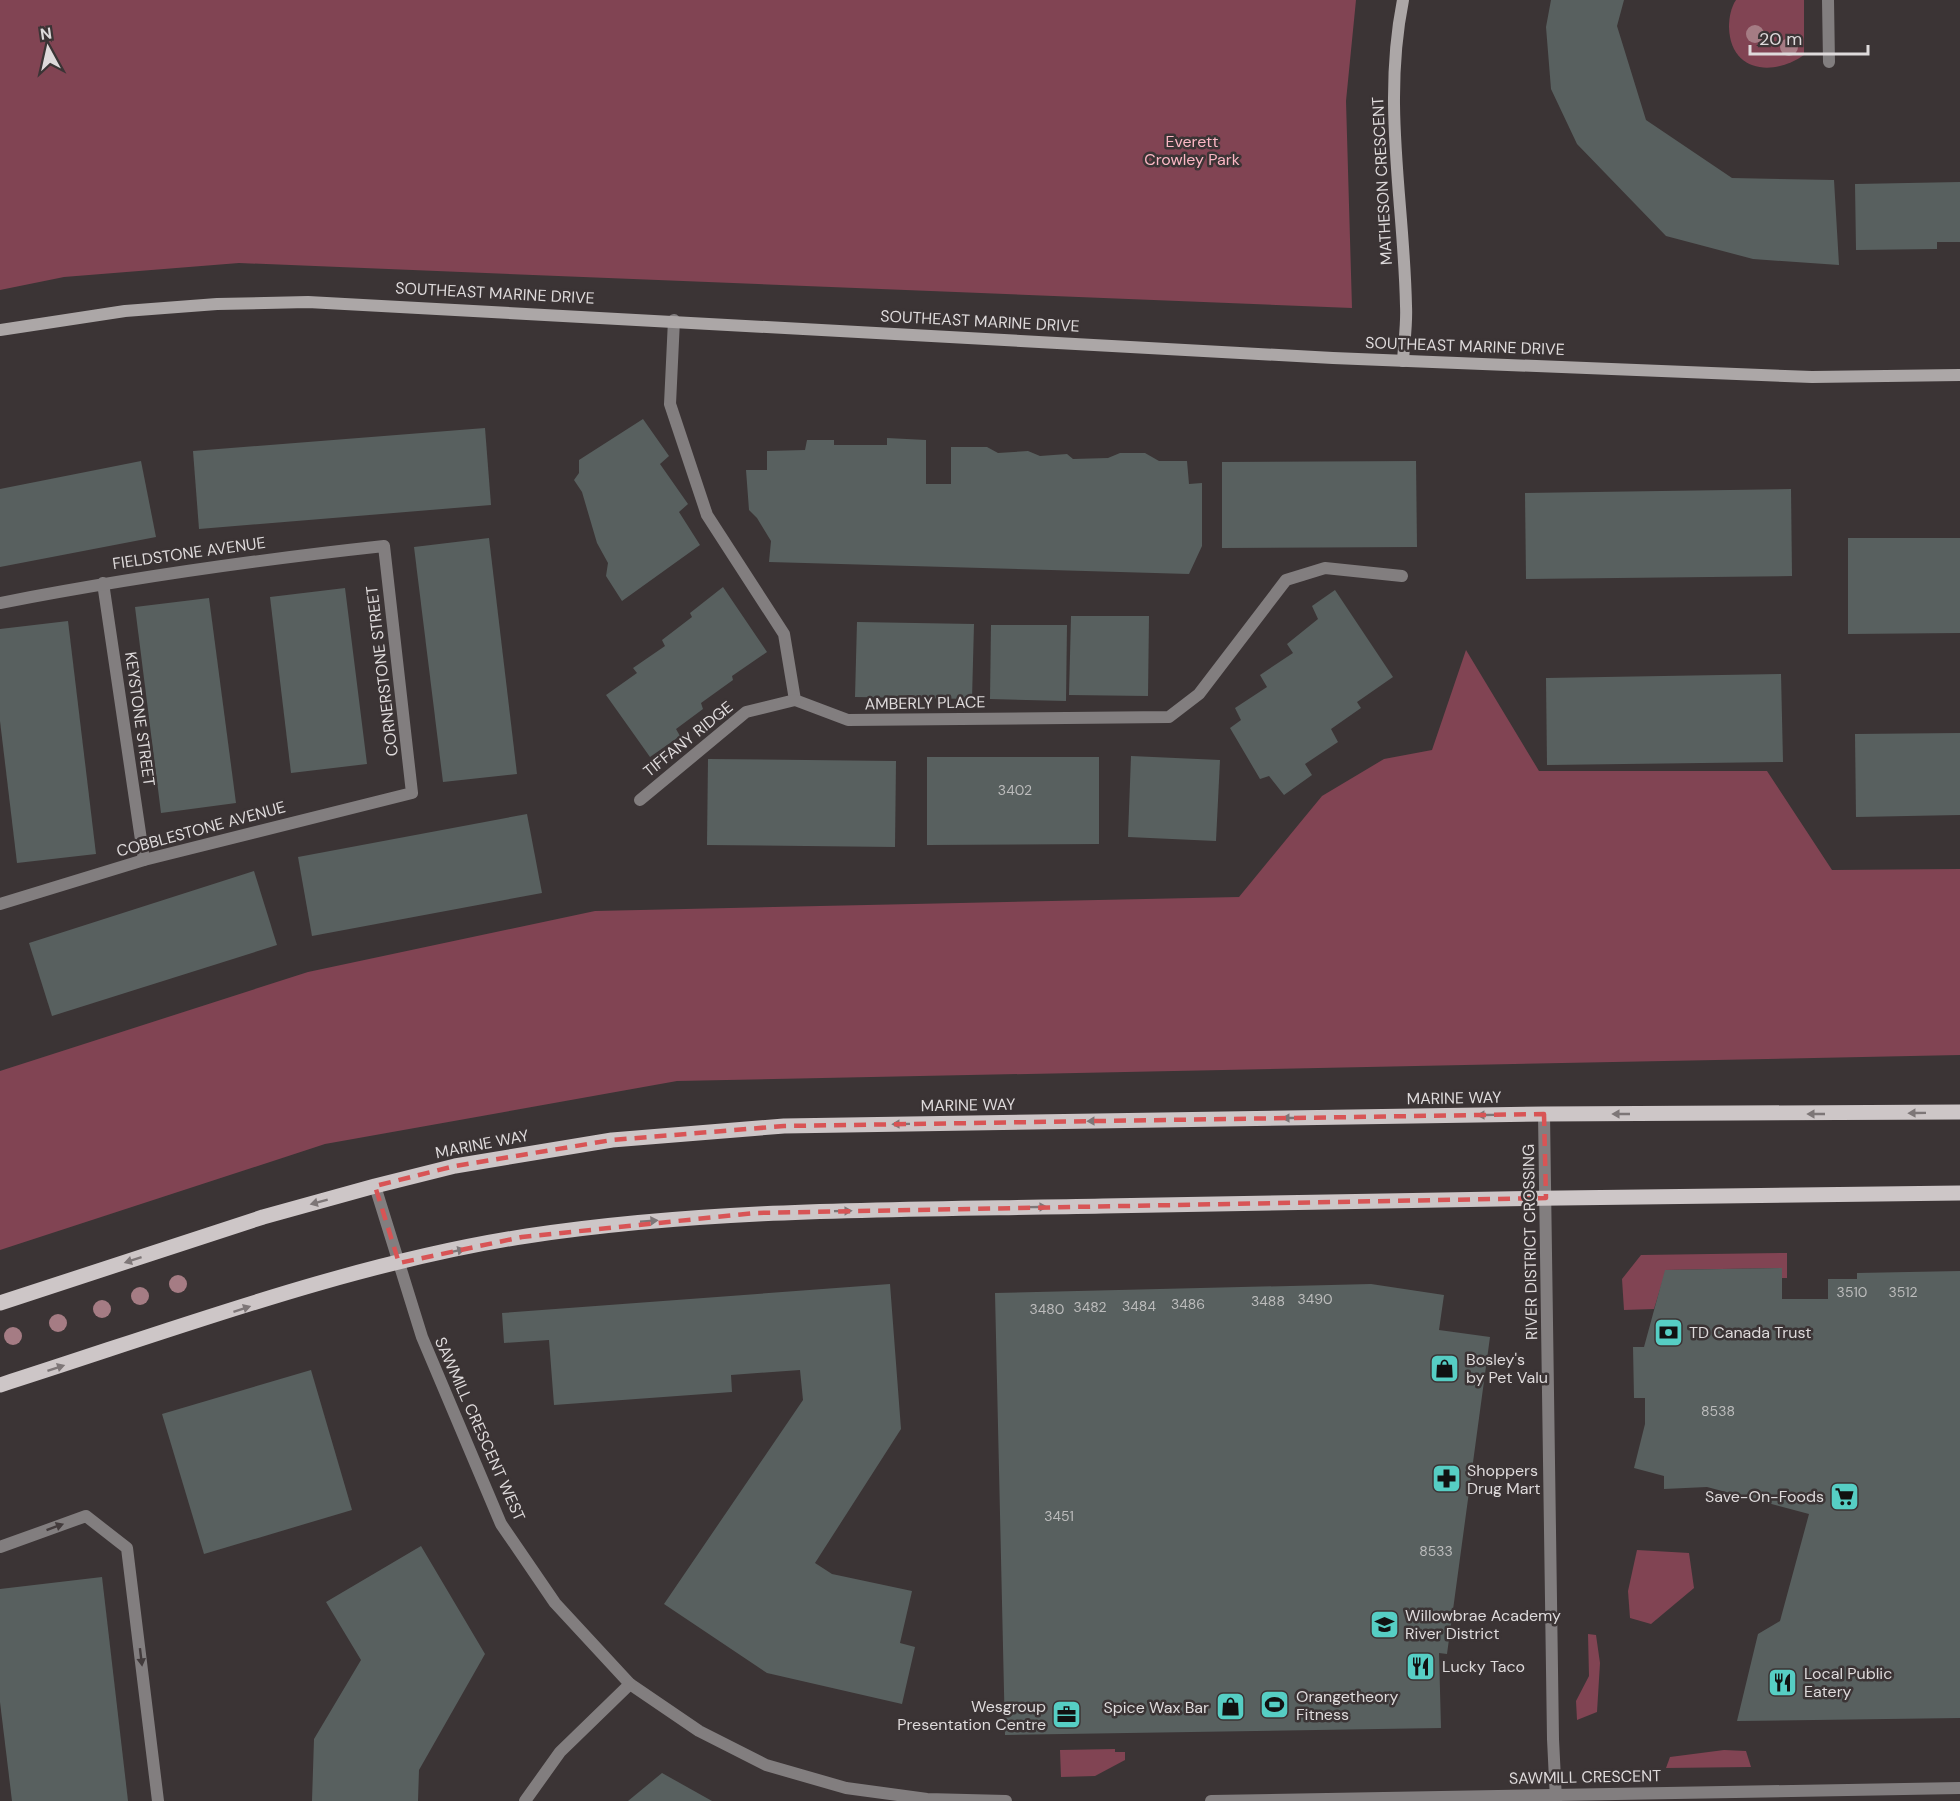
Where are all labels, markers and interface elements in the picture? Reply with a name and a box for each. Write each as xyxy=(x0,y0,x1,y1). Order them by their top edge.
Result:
north arrow xyxy=(18,18,78,78)
scale bar xyxy=(1750,18,1868,56)
text: N xyxy=(39,22,53,45)
text: 20 m xyxy=(1759,27,1802,51)
street label: MATHESON CRESCENT xyxy=(1367,96,1397,266)
park label: Everett Crowley Park xyxy=(1144,131,1240,170)
street label: SOUTHEAST MARINE DRIVE xyxy=(395,277,595,309)
street label: SOUTHEAST MARINE DRIVE xyxy=(880,305,1080,337)
street label: SOUTHEAST MARINE DRIVE xyxy=(1365,332,1565,360)
street label: FIELDSTONE AVENUE xyxy=(111,532,267,574)
street label: CORNERSTONE STREET xyxy=(361,585,403,757)
street label: KEYSTONE STREET xyxy=(120,650,160,788)
street label: AMBERLY PLACE xyxy=(864,691,986,715)
street label: TIFFANY RIDGE xyxy=(639,696,737,782)
house number: 3402 xyxy=(998,781,1032,799)
street label: COBBLESTONE AVENUE xyxy=(114,796,288,862)
street label: MARINE WAY xyxy=(1406,1087,1502,1109)
street label: MARINE WAY xyxy=(920,1094,1016,1116)
one-way arrow xyxy=(1908,1108,1927,1118)
one-way arrow xyxy=(1611,1109,1630,1119)
one-way arrow xyxy=(1806,1109,1825,1119)
one-way arrow xyxy=(1476,1110,1495,1120)
one-way arrow xyxy=(1281,1113,1300,1123)
one-way arrow xyxy=(1086,1116,1105,1126)
one-way arrow xyxy=(891,1119,910,1129)
street label: MARINE WAY xyxy=(433,1125,531,1163)
street label: RIVER DISTRICT CROSSING xyxy=(1518,1144,1542,1340)
one-way arrow xyxy=(310,1198,328,1207)
one-way arrow xyxy=(1029,1202,1048,1212)
one-way arrow xyxy=(834,1206,853,1216)
one-way arrow xyxy=(639,1216,658,1226)
one-way arrow xyxy=(447,1246,466,1255)
one-way arrow xyxy=(124,1256,142,1265)
house number: 3510 xyxy=(1837,1283,1867,1301)
house number: 3512 xyxy=(1888,1283,1918,1301)
house number: 3490 xyxy=(1297,1290,1333,1308)
house number: 3488 xyxy=(1251,1292,1285,1310)
house number: 3486 xyxy=(1171,1295,1205,1313)
house number: 3484 xyxy=(1122,1297,1156,1315)
house number: 3482 xyxy=(1073,1298,1107,1316)
house number: 3480 xyxy=(1030,1300,1064,1318)
one-way arrow xyxy=(233,1304,251,1313)
bank icon: TD Canada Trust xyxy=(1652,1316,1684,1348)
place label: TD Canada Trust xyxy=(1689,1322,1811,1343)
street label: SAWMILL CRESCENT WEST xyxy=(430,1334,530,1524)
place label: Bosley's by Pet Valu xyxy=(1466,1349,1548,1388)
shop icon: Bosley's by Pet Valu xyxy=(1429,1352,1461,1384)
one-way arrow xyxy=(47,1362,65,1372)
house number: 8538 xyxy=(1701,1402,1735,1420)
place label: Shoppers Drug Mart xyxy=(1467,1460,1541,1499)
pharmacy icon: Shoppers Drug Mart xyxy=(1430,1463,1462,1495)
supermarket icon: Save-On-Foods xyxy=(1829,1480,1861,1512)
place label: Save-On-Foods xyxy=(1705,1486,1824,1507)
house number: 3451 xyxy=(1044,1507,1074,1525)
one-way arrow xyxy=(46,1521,64,1531)
house number: 8533 xyxy=(1419,1542,1453,1560)
place label: Willowbrae Academy River District xyxy=(1405,1605,1561,1644)
school or university icon: Willowbrae Academy River District xyxy=(1368,1608,1400,1640)
one-way arrow xyxy=(136,1648,145,1667)
restaurant icon: Lucky Taco xyxy=(1405,1650,1437,1682)
place label: Lucky Taco xyxy=(1442,1656,1525,1677)
place label: Local Public Eatery xyxy=(1804,1663,1892,1702)
restaurant icon: Local Public Eatery xyxy=(1767,1666,1799,1698)
place label: Orangetheory Fitness xyxy=(1296,1686,1399,1725)
sports icon: Orangetheory Fitness xyxy=(1259,1689,1291,1721)
shop icon: Spice Wax Bar xyxy=(1214,1691,1246,1723)
place label: Wesgroup Presentation Centre xyxy=(897,1696,1046,1735)
place label: Spice Wax Bar xyxy=(1103,1697,1209,1718)
office icon: Wesgroup Presentation Centre xyxy=(1051,1699,1083,1731)
street label: SAWMILL CRESCENT xyxy=(1509,1765,1661,1789)

